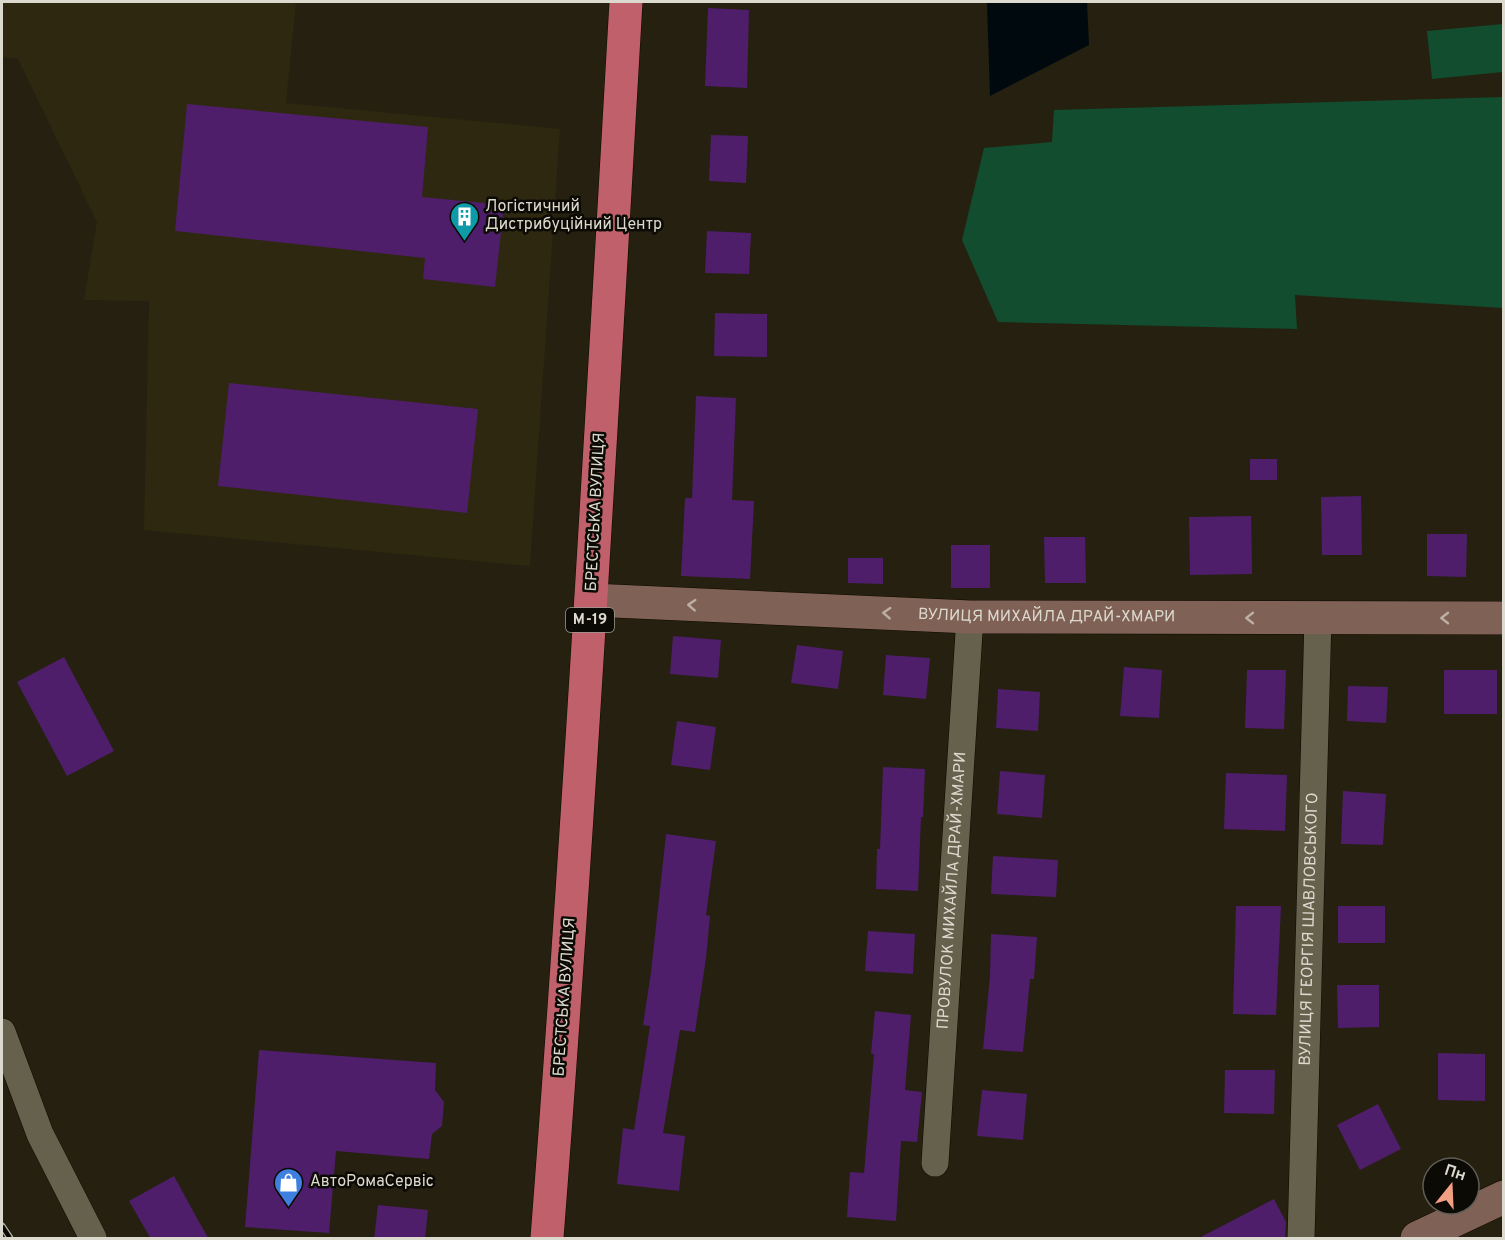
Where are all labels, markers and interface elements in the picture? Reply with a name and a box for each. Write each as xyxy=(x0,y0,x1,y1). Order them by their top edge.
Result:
place label: Логістичний Дистрибуційний Центр xyxy=(485,197,662,235)
building icon: Логістичний Дистрибуційний Центр xyxy=(448,200,480,242)
street label: БРЕСТСЬКА ВУЛИЦЯ xyxy=(582,432,610,592)
one-way arrow xyxy=(688,598,697,611)
street label: ВУЛИЦЯ МИХАЙЛА ДРАЙ-ХМАРИ xyxy=(917,605,1175,627)
one-way arrow xyxy=(883,607,892,620)
road number: М-19 xyxy=(566,608,614,632)
one-way arrow xyxy=(1246,612,1255,624)
one-way arrow xyxy=(1441,612,1450,624)
street label: ПРОВУЛОК МИХАЙЛА ДРАЙ-ХМАРИ xyxy=(934,751,971,1030)
street label: ВУЛИЦЯ ГЕОРГІЯ ШАВЛОВСЬКОГО xyxy=(1296,792,1323,1066)
street label: БРЕСТСЬКА ВУЛИЦЯ xyxy=(549,917,581,1077)
north arrow xyxy=(1421,1156,1481,1216)
text: Пн xyxy=(1442,1161,1468,1186)
shop icon: АвтоРомаСервіс xyxy=(273,1166,305,1208)
place label: АвтоРомаСервіс xyxy=(310,1172,434,1192)

